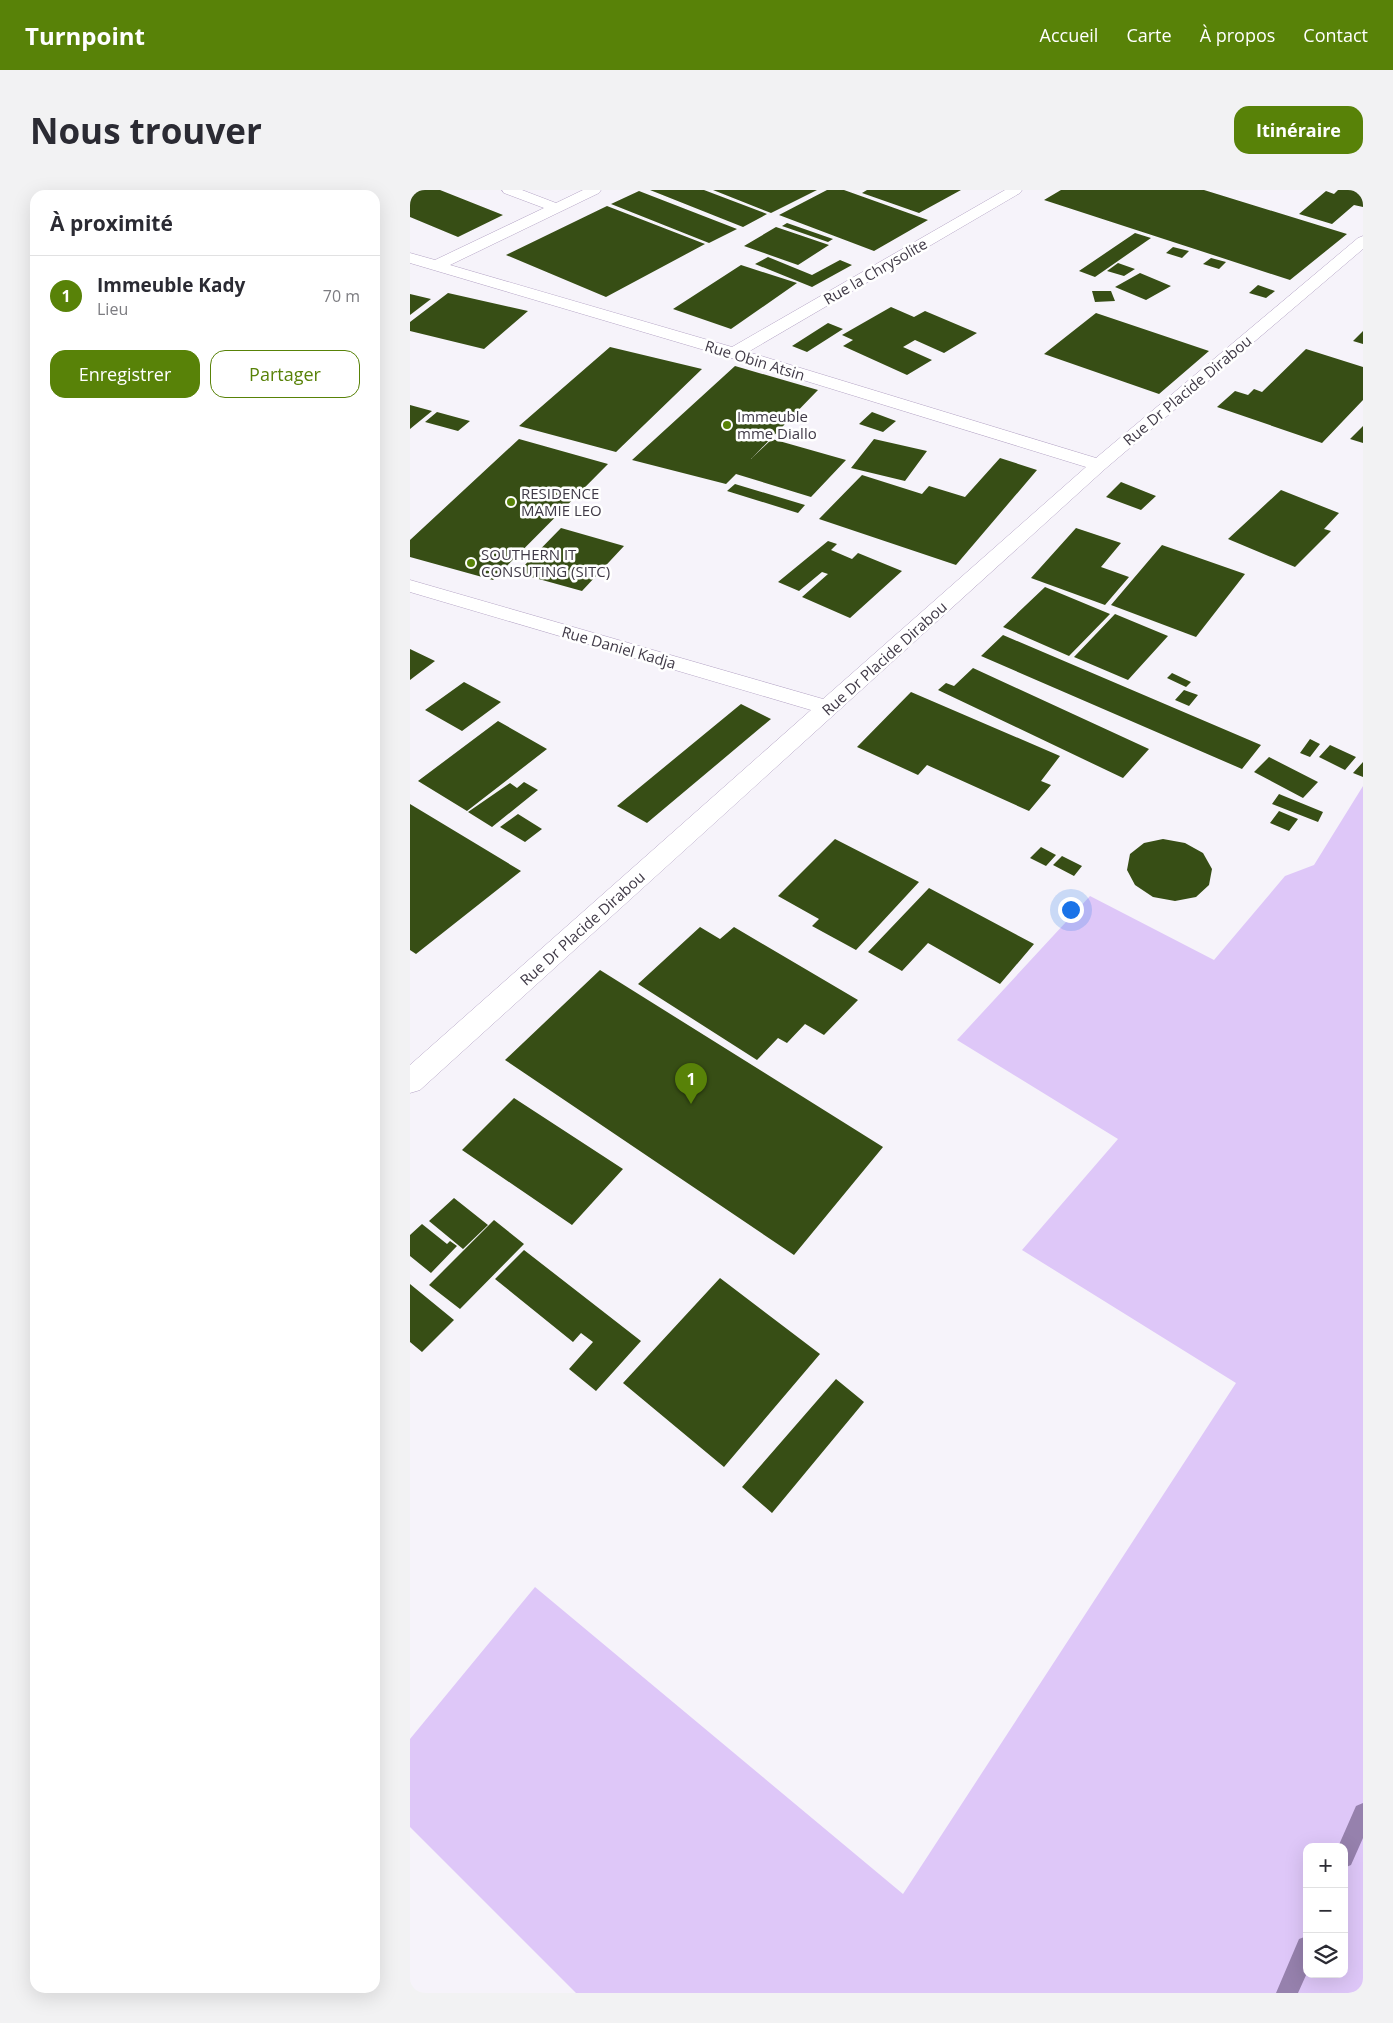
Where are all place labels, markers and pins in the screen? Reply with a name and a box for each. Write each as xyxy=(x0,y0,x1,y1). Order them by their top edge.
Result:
place label: Immeuble mme Diallo xyxy=(737,406,817,443)
marker: Immeuble mme Diallo xyxy=(721,419,733,431)
place label: RESIDENCE MAMIE LEO xyxy=(521,483,602,520)
marker: RESIDENCE MAMIE LEO xyxy=(505,496,517,508)
place label: SOUTHERN IT CONSUTING (SITC) xyxy=(481,544,610,581)
marker: SOUTHERN IT CONSUTING (SITC) xyxy=(465,557,477,569)
pin: 1 xyxy=(675,1063,707,1104)

